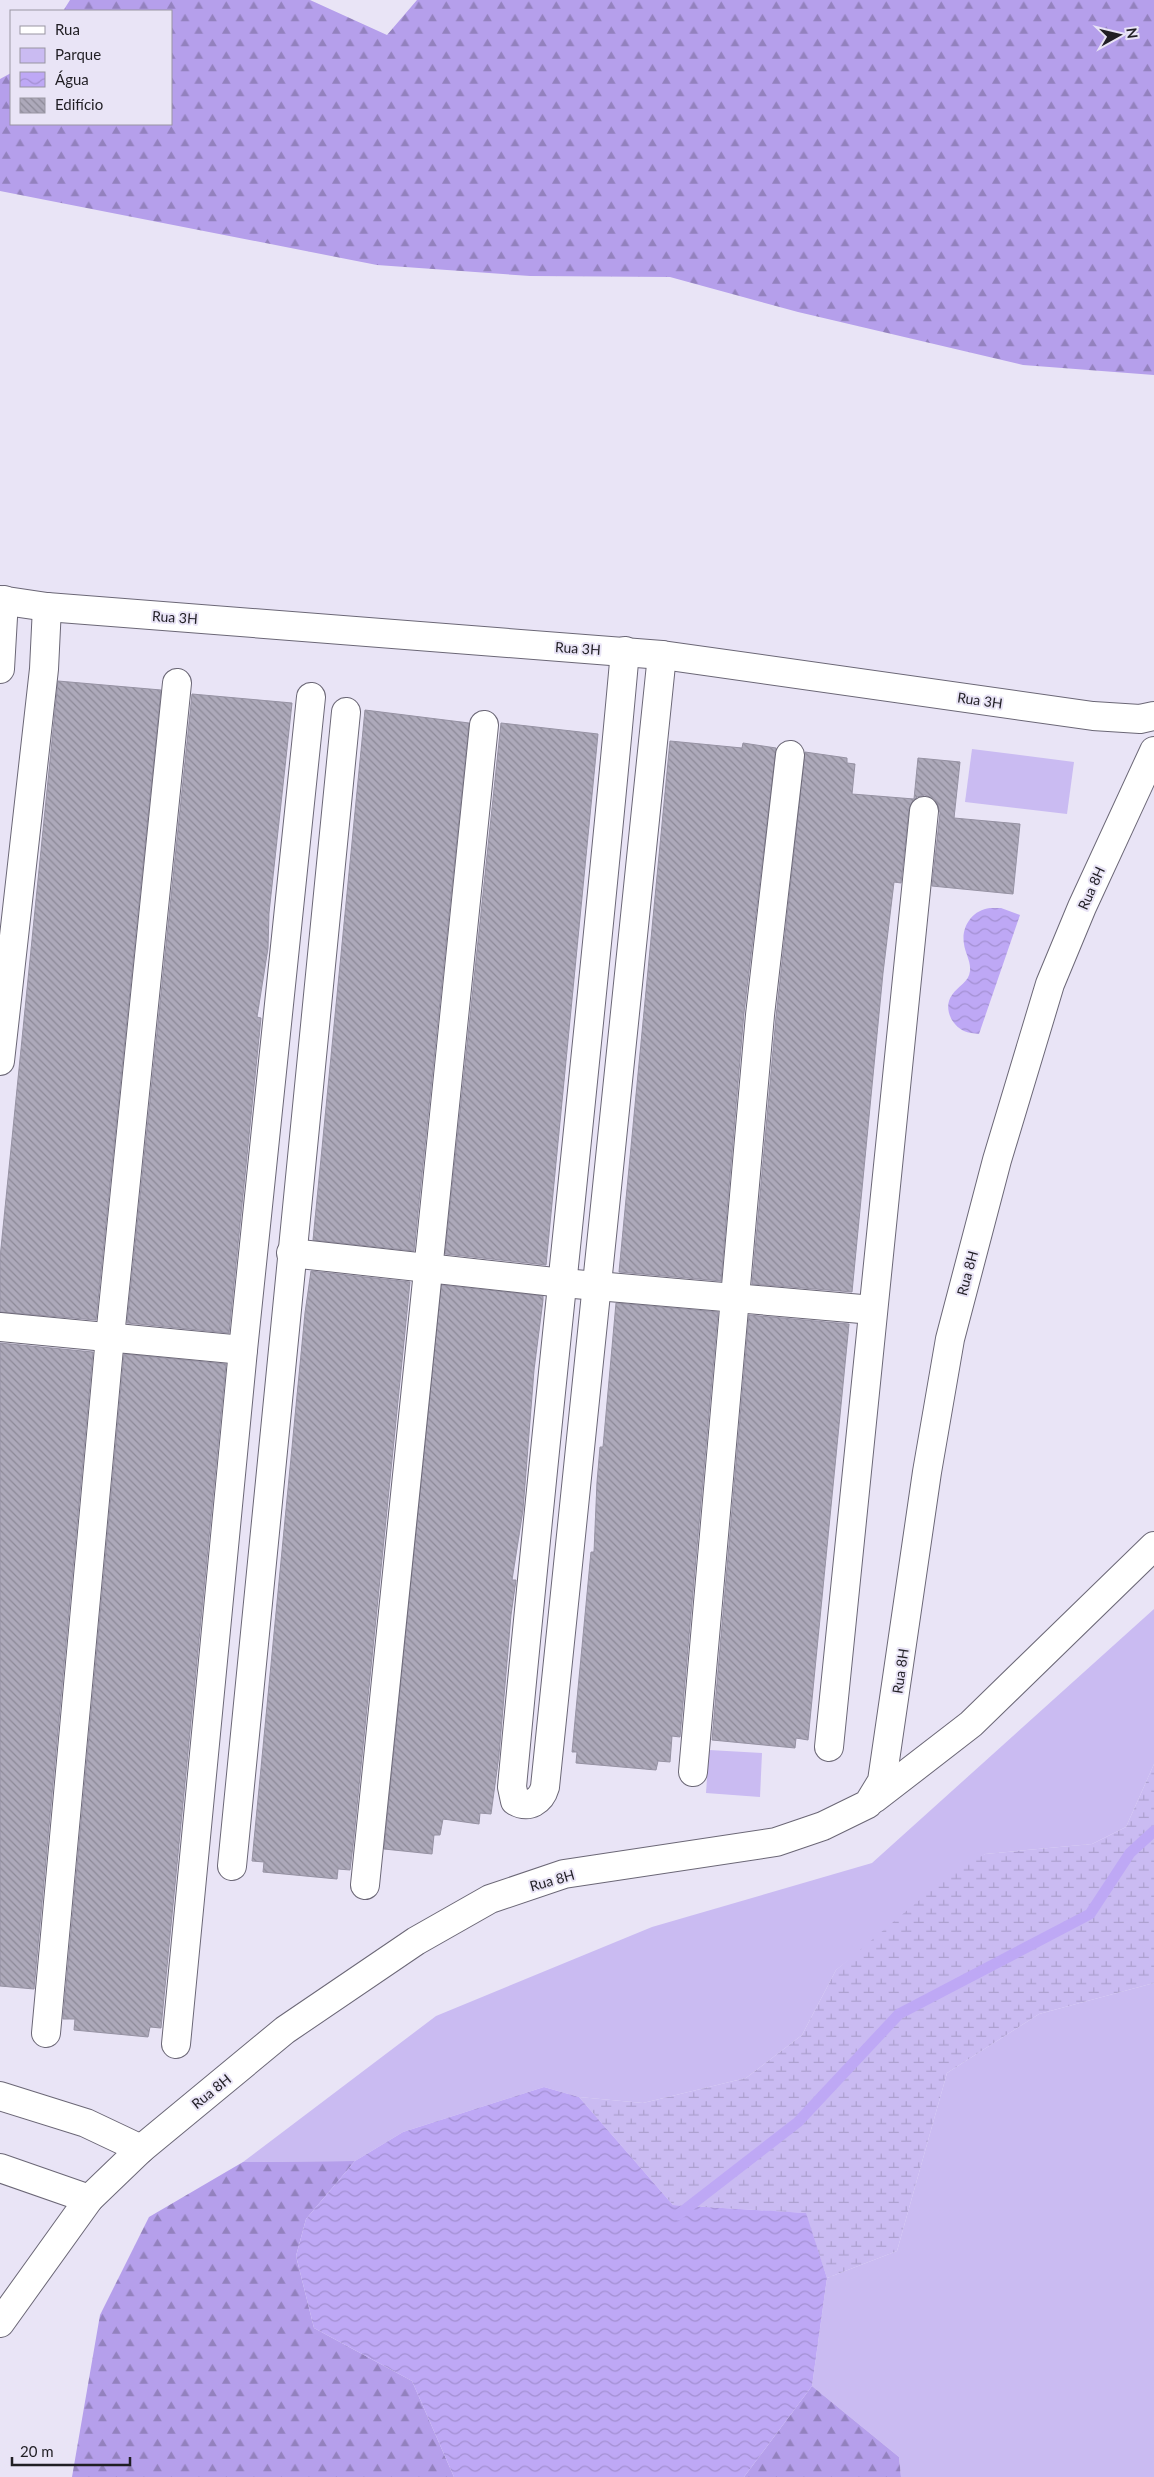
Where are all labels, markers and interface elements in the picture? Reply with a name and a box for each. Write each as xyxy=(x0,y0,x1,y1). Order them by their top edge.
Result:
legend xyxy=(10,10,172,125)
north arrow xyxy=(1094,10,1144,60)
text: Rua xyxy=(55,20,80,38)
text: N xyxy=(1123,27,1142,40)
text: Parque xyxy=(55,45,101,63)
text: Água xyxy=(55,70,89,88)
text: Edifício xyxy=(55,95,103,113)
street label: Rua 3H xyxy=(152,607,198,627)
street label: Rua 3H xyxy=(555,638,601,658)
street label: Rua 3H xyxy=(956,688,1004,712)
street label: Rua 8H xyxy=(1074,864,1108,912)
street label: Rua 8H xyxy=(953,1249,981,1297)
street label: Rua 8H xyxy=(888,1647,912,1695)
street label: Rua 8H xyxy=(528,1866,576,1894)
street label: Rua 8H xyxy=(188,2070,234,2112)
scale bar xyxy=(12,2434,130,2466)
text: 20 m xyxy=(20,2442,54,2460)

